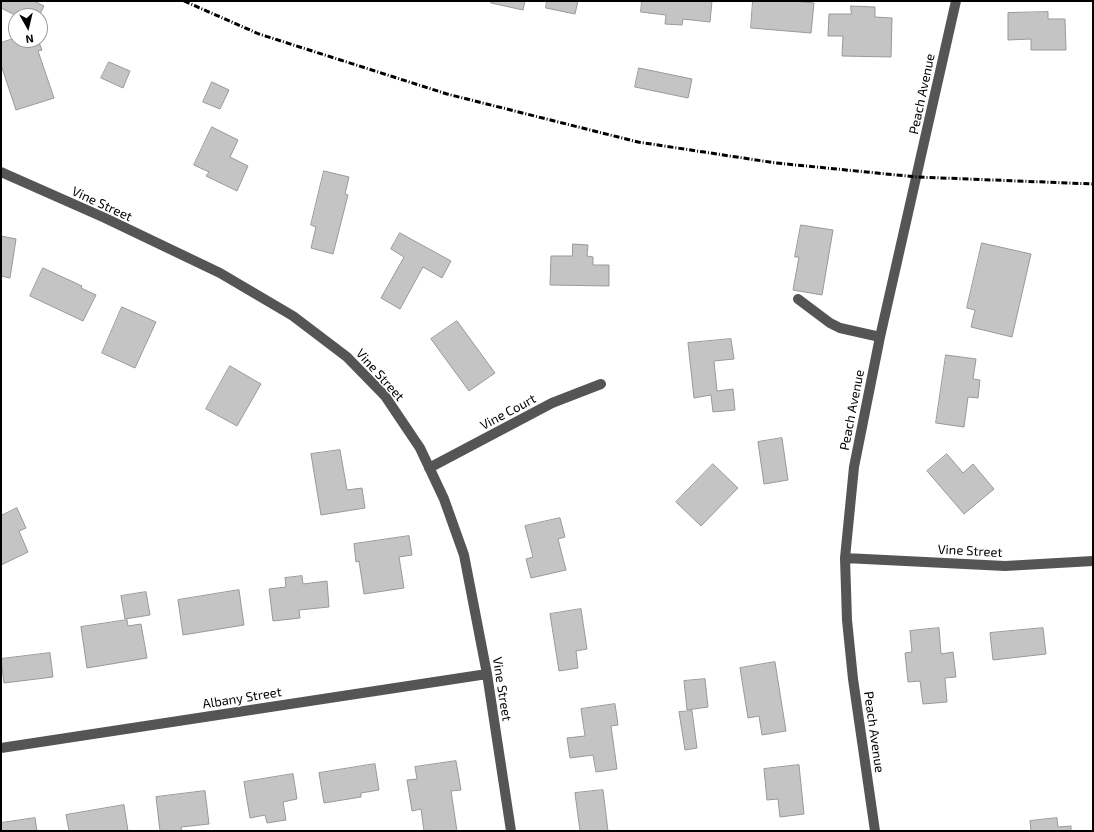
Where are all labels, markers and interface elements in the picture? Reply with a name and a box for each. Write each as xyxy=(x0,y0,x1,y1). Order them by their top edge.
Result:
north arrow xyxy=(8,8,48,48)
text: N xyxy=(25,32,34,46)
street label: Peach Avenue xyxy=(906,52,938,136)
street label: Vine Street xyxy=(69,183,135,225)
street label: Vine Street xyxy=(353,346,407,404)
street label: Peach Avenue xyxy=(837,368,867,452)
street label: Vine Court xyxy=(477,391,539,433)
street label: Vine Street xyxy=(937,542,1003,560)
street label: Vine Street xyxy=(489,656,515,722)
street label: Albany Street xyxy=(201,684,283,712)
street label: Peach Avenue xyxy=(861,690,887,774)

